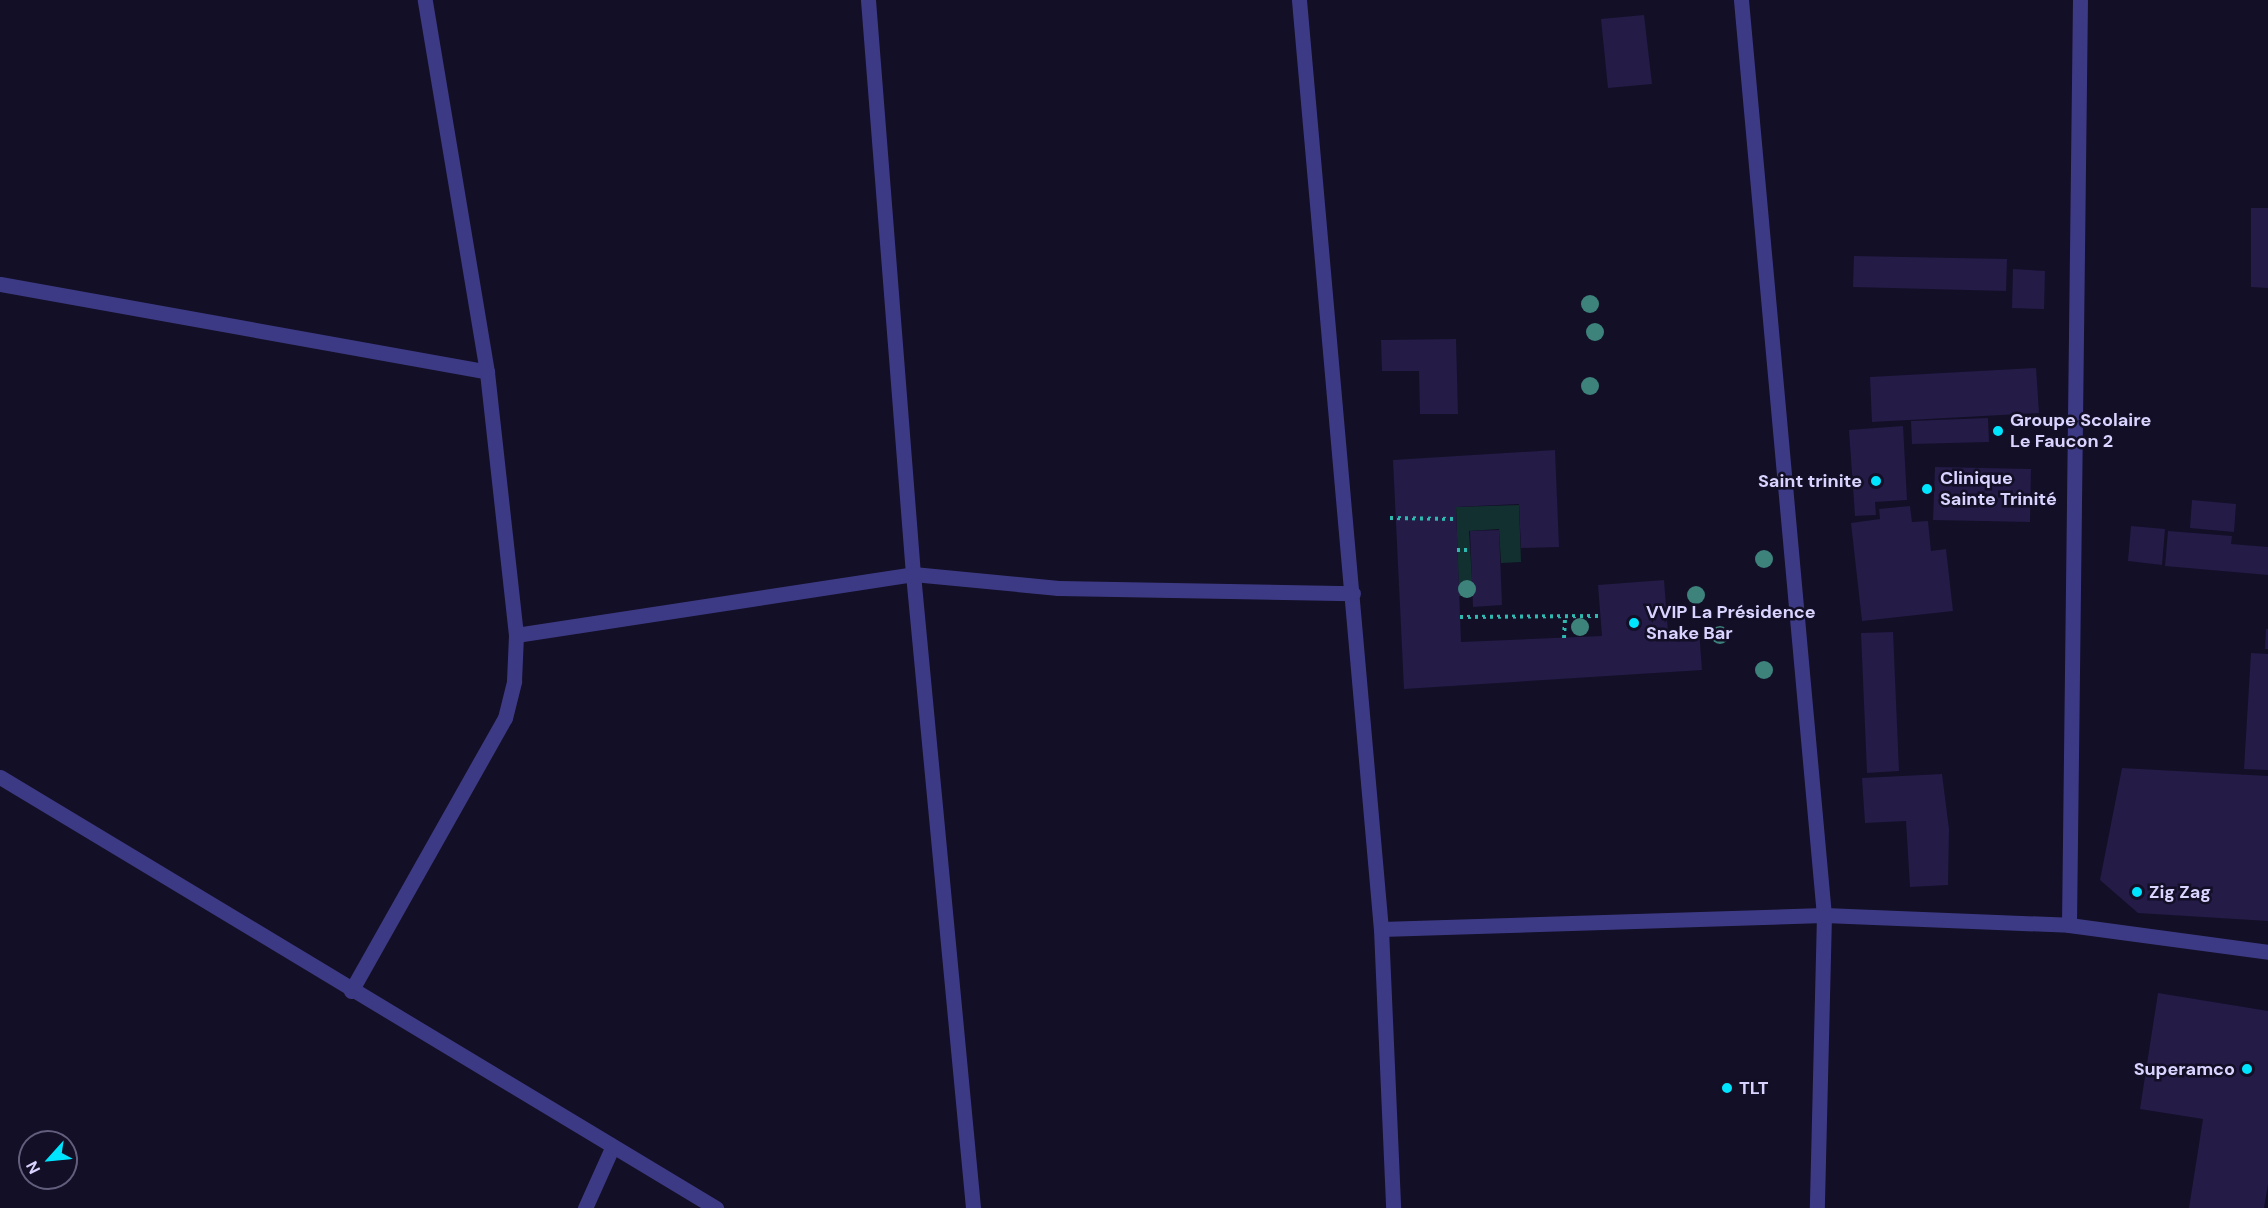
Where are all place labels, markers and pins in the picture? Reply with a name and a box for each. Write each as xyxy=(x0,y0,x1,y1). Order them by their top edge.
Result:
place label: Groupe Scolaire Le Faucon 2 xyxy=(2010,410,2151,452)
marker: Groupe Scolaire Le Faucon 2 xyxy=(1991,424,2005,438)
place label: Clinique Sainte Trinité xyxy=(1940,468,2057,510)
place label: Saint trinite xyxy=(1758,470,1862,492)
marker: Saint trinite xyxy=(1867,472,1885,490)
marker: Clinique Sainte Trinité xyxy=(1918,480,1936,498)
place label: VVIP La Présidence Snake Bar xyxy=(1646,602,1816,644)
marker: VVIP La Présidence Snake Bar xyxy=(1627,616,1641,630)
place label: Zig Zag xyxy=(2149,881,2211,903)
marker: Zig Zag xyxy=(2130,885,2144,899)
place label: Superamco xyxy=(2134,1058,2235,1080)
marker: Superamco xyxy=(2240,1062,2254,1076)
place label: TLT xyxy=(1739,1077,1768,1099)
marker: TLT xyxy=(1720,1081,1734,1095)

